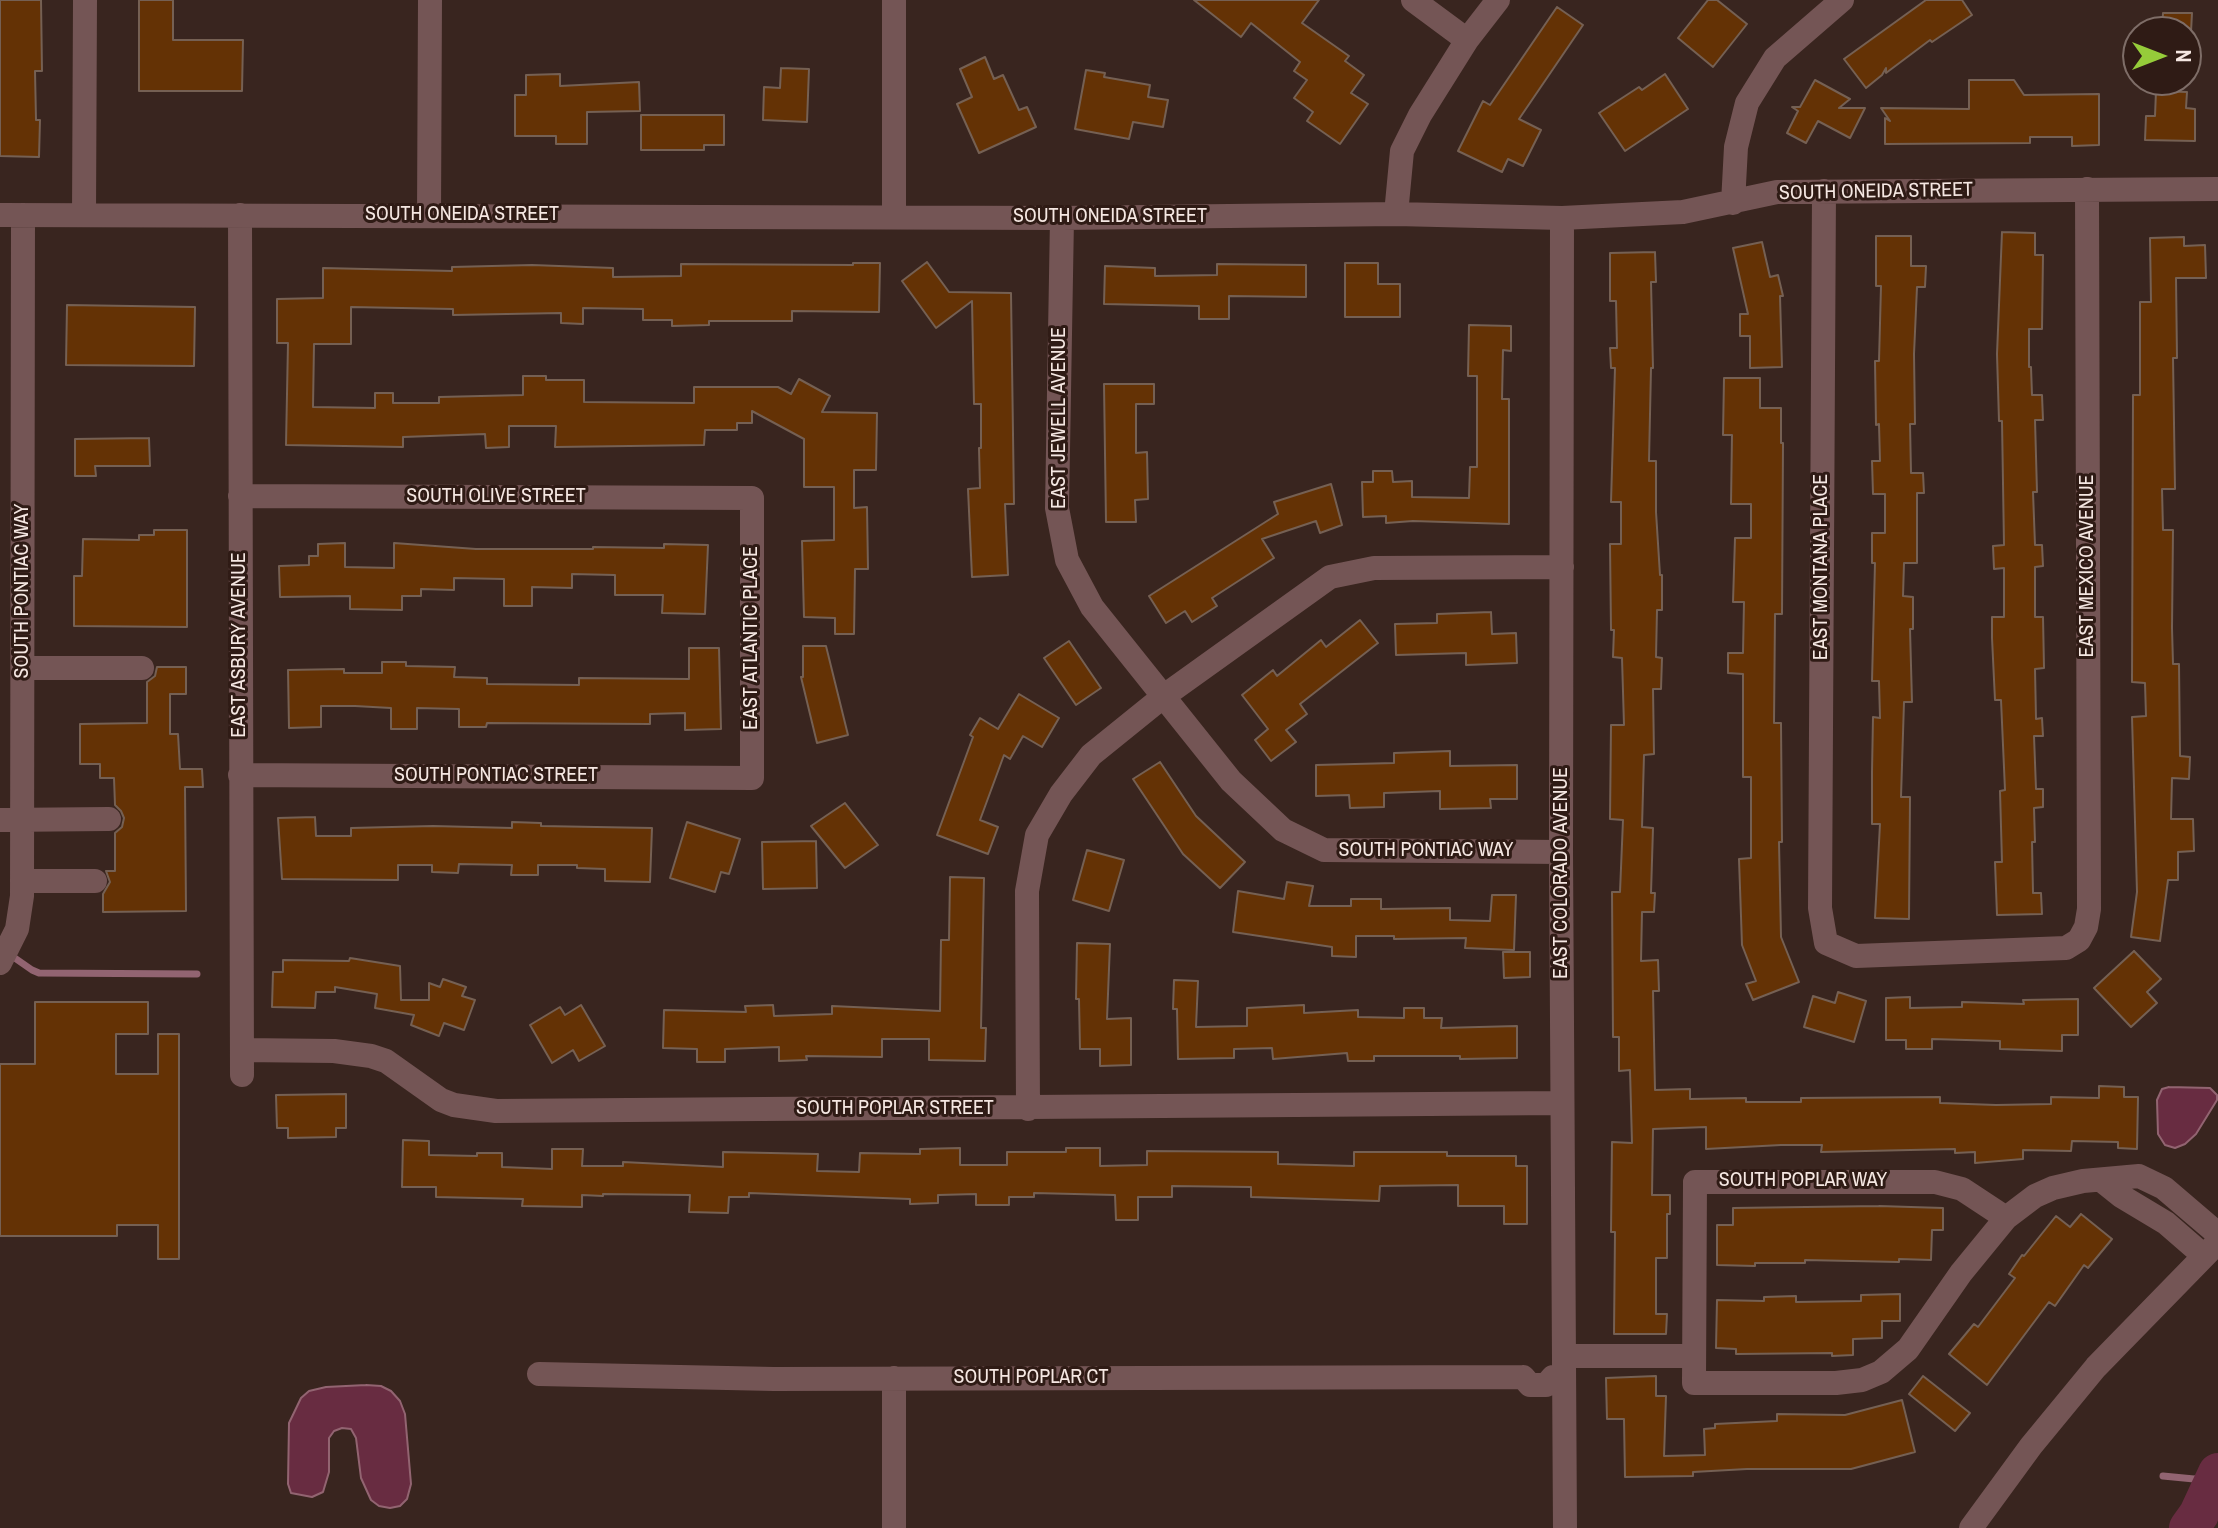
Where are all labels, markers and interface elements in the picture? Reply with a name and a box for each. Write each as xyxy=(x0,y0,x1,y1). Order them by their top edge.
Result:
north arrow xyxy=(2122,16,2202,96)
text: N xyxy=(2169,49,2199,63)
street label: SOUTH ONEIDA STREET xyxy=(1779,178,1973,206)
street label: SOUTH ONEIDA STREET xyxy=(365,203,559,227)
street label: SOUTH ONEIDA STREET xyxy=(1013,205,1207,229)
street label: EAST JEWELL AVENUE xyxy=(1048,327,1072,509)
street label: EAST MONTANA PLACE xyxy=(1810,474,1834,660)
street label: EAST MEXICO AVENUE xyxy=(2076,475,2100,657)
street label: SOUTH OLIVE STREET xyxy=(406,485,586,509)
street label: SOUTH PONTIAC WAY xyxy=(11,504,35,678)
street label: EAST ATLANTIC PLACE xyxy=(740,546,764,730)
street label: EAST ASBURY AVENUE xyxy=(228,552,252,738)
street label: SOUTH PONTIAC STREET xyxy=(394,764,598,788)
street label: EAST COLORADO AVENUE xyxy=(1550,767,1574,979)
street label: SOUTH PONTIAC WAY xyxy=(1339,839,1513,863)
street label: SOUTH POPLAR STREET xyxy=(796,1097,994,1121)
street label: SOUTH POPLAR WAY xyxy=(1719,1169,1887,1193)
street label: SOUTH POPLAR CT xyxy=(954,1366,1108,1390)

